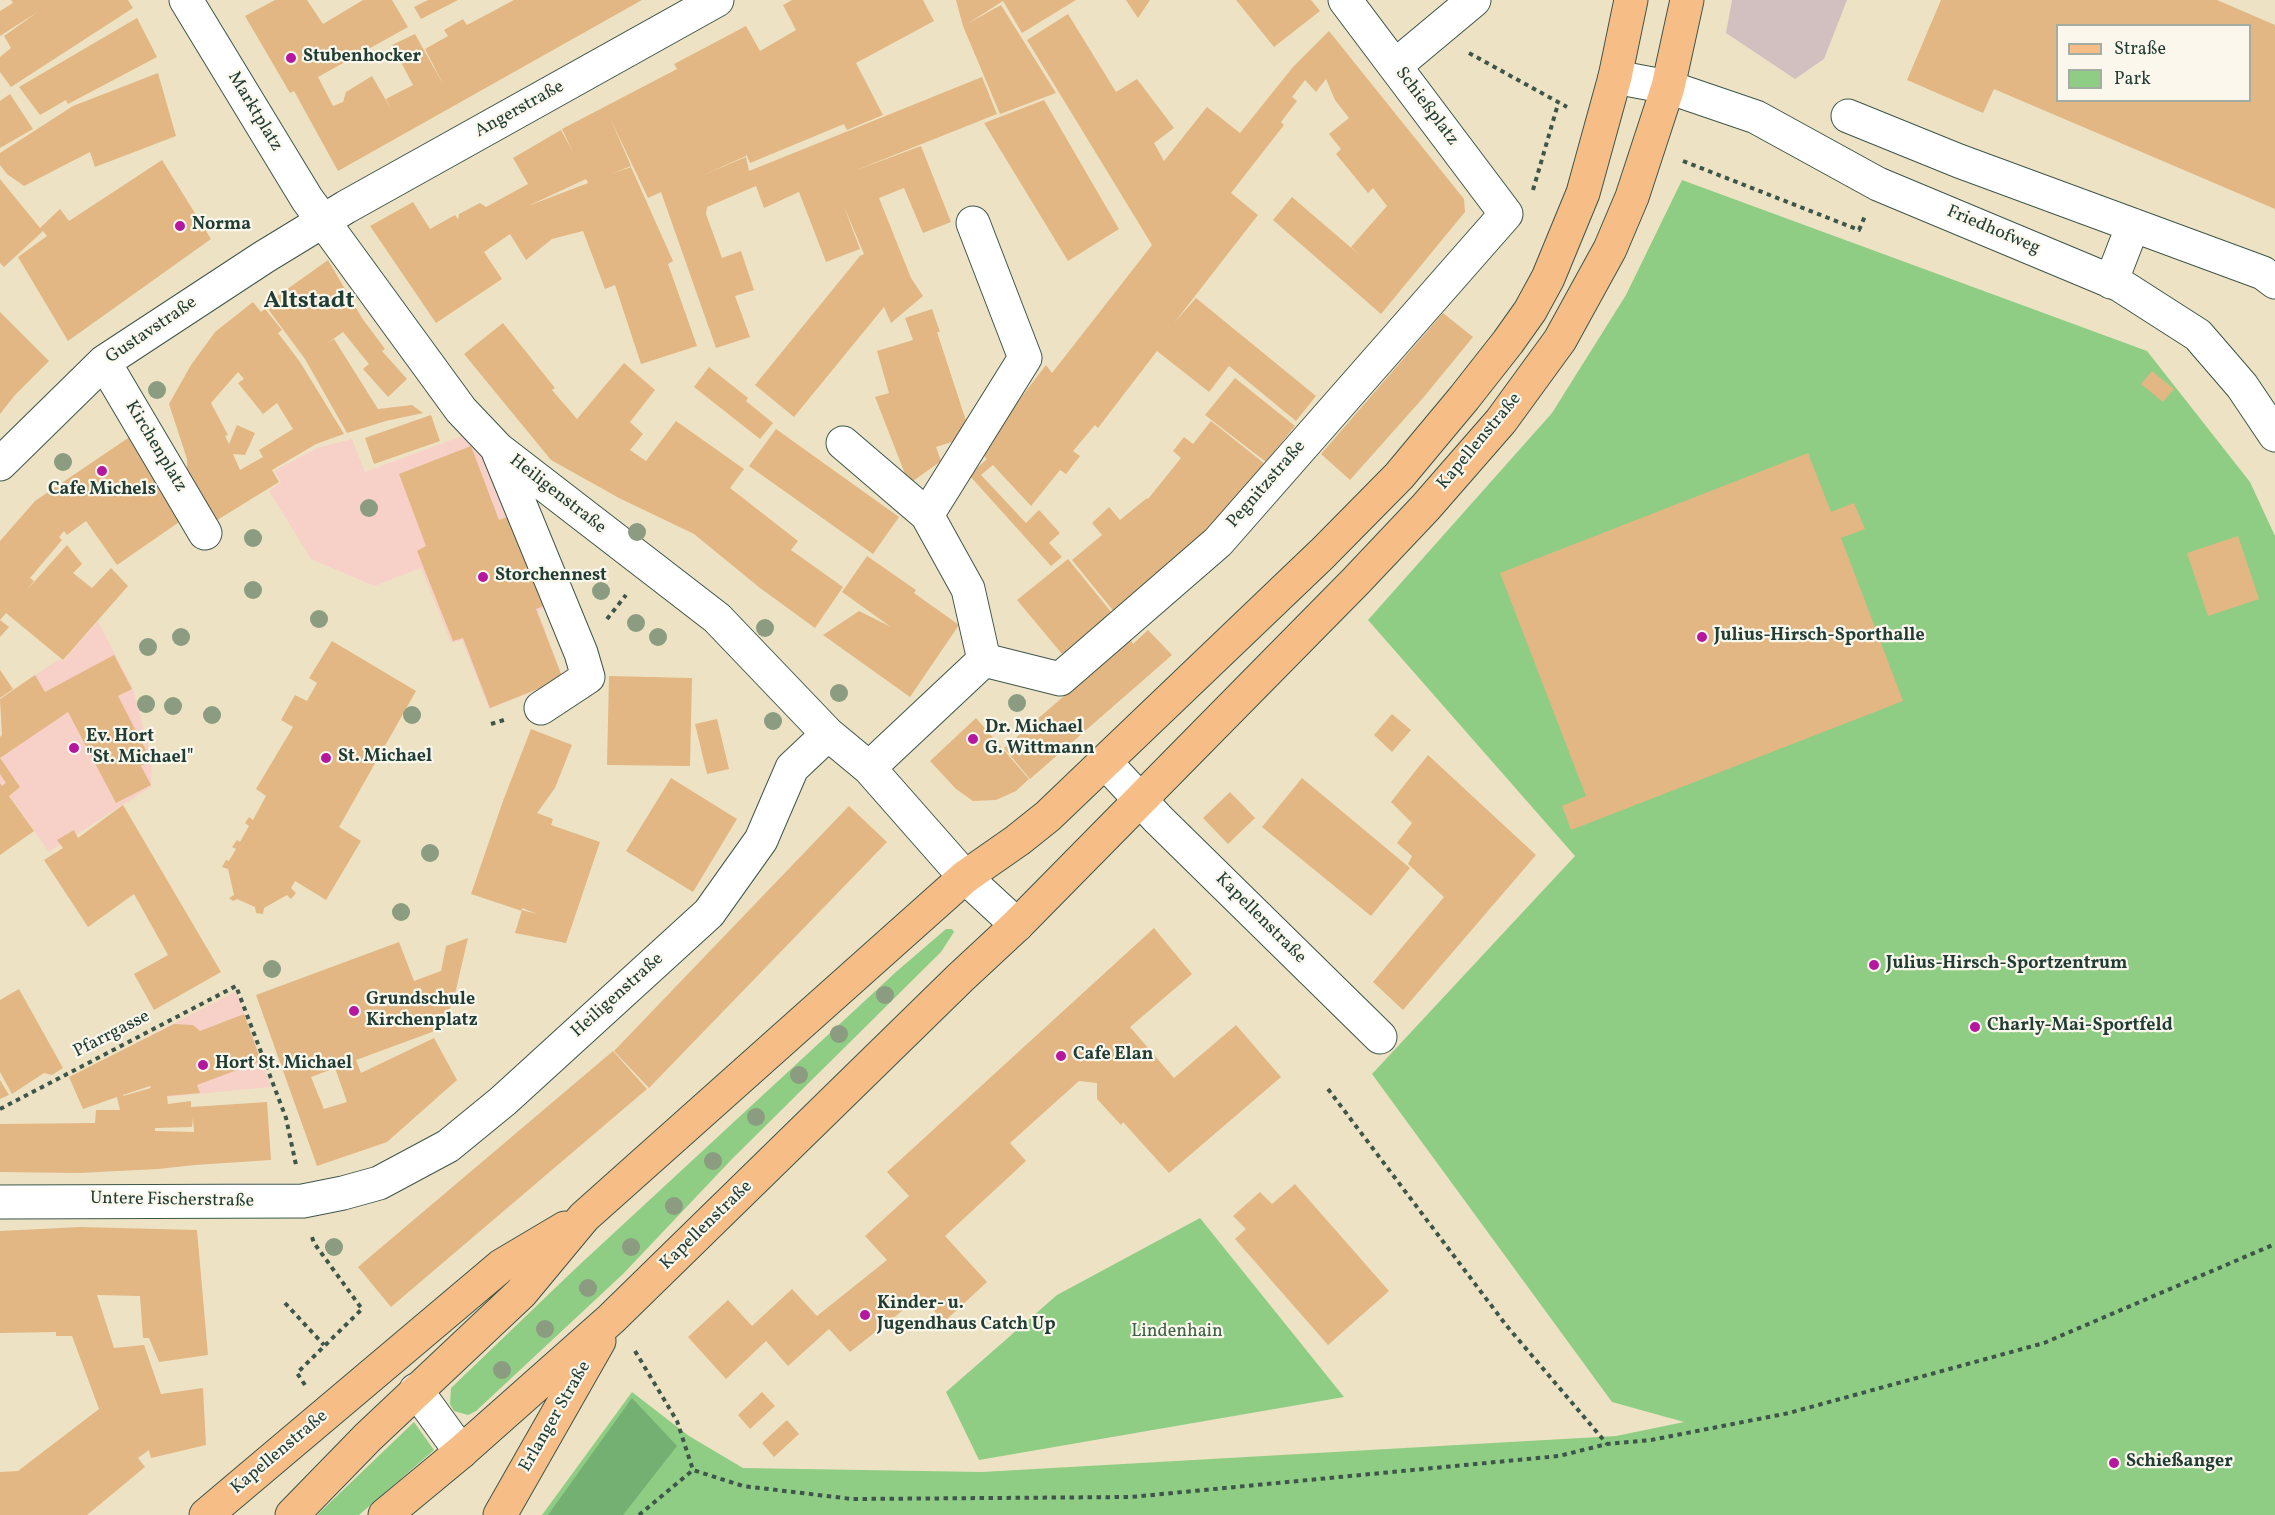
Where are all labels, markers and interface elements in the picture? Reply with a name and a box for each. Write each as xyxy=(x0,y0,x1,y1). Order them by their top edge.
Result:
legend xyxy=(2056,24,2251,102)
text: Straße xyxy=(2114,37,2166,62)
place label: Stubenhocker xyxy=(303,47,421,69)
marker: Stubenhocker xyxy=(284,51,298,65)
street label: Schießplatz xyxy=(1390,64,1462,150)
text: Park xyxy=(2114,67,2151,92)
street label: Marktplatz xyxy=(222,68,286,156)
street label: Angerstraße xyxy=(472,77,568,143)
street label: Friedhofweg xyxy=(1943,202,2043,260)
place label: Norma xyxy=(192,215,251,237)
marker: Norma xyxy=(173,219,187,233)
district label: Altstadt xyxy=(264,289,354,317)
street label: Gustavstraße xyxy=(102,293,202,369)
street label: Kapellenstraße xyxy=(1433,389,1527,495)
street label: Kirchenplatz xyxy=(119,398,191,496)
street label: Pegnitzstraße xyxy=(1223,437,1311,533)
street label: Heiligenstraße xyxy=(504,451,610,539)
marker: Cafe Michels xyxy=(95,464,109,478)
place label: Cafe Michels xyxy=(48,480,156,502)
place label: Storchennest xyxy=(495,566,607,588)
marker: Storchennest xyxy=(476,570,490,584)
place label: Julius-Hirsch-Sporthalle xyxy=(1714,626,1925,648)
marker: Julius-Hirsch-Sporthalle xyxy=(1695,630,1709,644)
place label: Dr. Michael G. Wittmann xyxy=(985,718,1095,760)
place label: Ev. Hort "St. Michael" xyxy=(86,727,193,770)
marker: Dr. Michael G. Wittmann xyxy=(966,732,980,746)
marker: Ev. Hort "St. Michael" xyxy=(67,741,81,755)
place label: St. Michael xyxy=(338,747,432,769)
marker: St. Michael xyxy=(319,751,333,765)
street label: Kapellenstraße xyxy=(1210,869,1310,969)
street label: Heiligenstraße xyxy=(567,949,669,1043)
place label: Julius-Hirsch-Sportzentrum xyxy=(1886,954,2127,976)
marker: Julius-Hirsch-Sportzentrum xyxy=(1867,958,1881,972)
place label: Grundschule Kirchenplatz xyxy=(366,990,478,1032)
marker: Grundschule Kirchenplatz xyxy=(347,1004,361,1018)
street label: Pfarrgasse xyxy=(70,1007,154,1063)
place label: Charly-Mai-Sportfeld xyxy=(1987,1016,2173,1038)
marker: Charly-Mai-Sportfeld xyxy=(1968,1020,1982,1034)
place label: Cafe Elan xyxy=(1073,1045,1153,1067)
marker: Cafe Elan xyxy=(1054,1049,1068,1063)
place label: Hort St. Michael xyxy=(215,1054,352,1076)
marker: Hort St. Michael xyxy=(196,1058,210,1072)
street label: Kapellenstraße xyxy=(656,1177,758,1275)
street label: Untere Fischerstraße xyxy=(90,1189,254,1213)
place label: Kinder- u. Jugendhaus Catch Up xyxy=(877,1294,1056,1336)
marker: Kinder- u. Jugendhaus Catch Up xyxy=(858,1308,872,1322)
park label: Lindenhain xyxy=(1131,1322,1223,1344)
street label: Erlanger Straße xyxy=(516,1358,596,1476)
street label: Kapellenstraße xyxy=(227,1406,333,1500)
place label: Schießanger xyxy=(2126,1452,2233,1474)
marker: Schießanger xyxy=(2107,1456,2121,1470)

